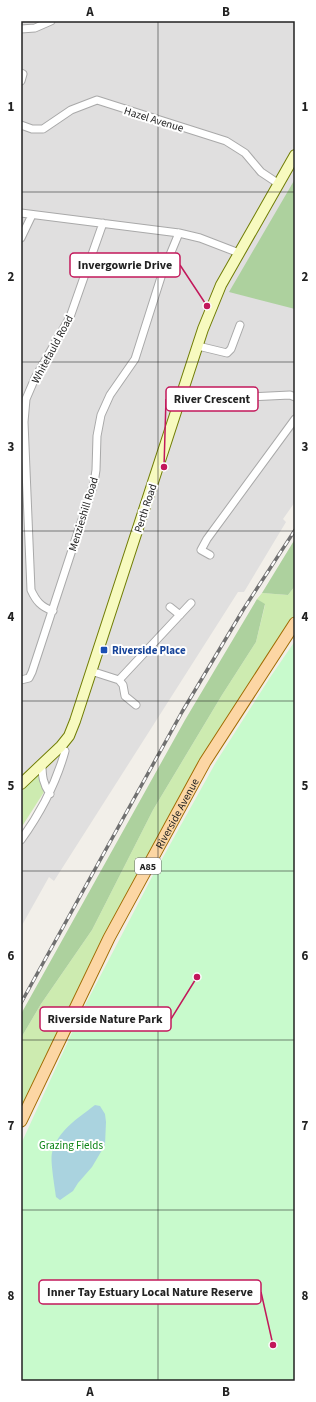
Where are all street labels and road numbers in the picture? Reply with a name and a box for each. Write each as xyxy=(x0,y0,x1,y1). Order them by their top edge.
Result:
street label: Hazel Avenue xyxy=(122,103,186,136)
street label: Whitefauld Road xyxy=(28,312,77,386)
street label: Menzieshill Road xyxy=(65,475,102,553)
street label: Perth Road xyxy=(131,482,160,535)
street label: Riverside Avenue xyxy=(152,775,203,852)
road number: A85 xyxy=(135,858,161,874)

